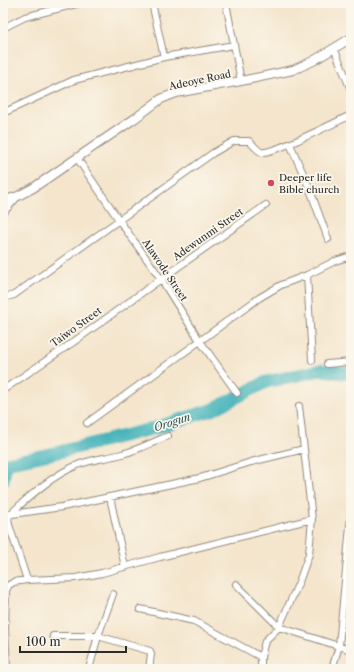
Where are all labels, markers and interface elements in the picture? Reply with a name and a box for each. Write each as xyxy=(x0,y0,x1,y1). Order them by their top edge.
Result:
street label: Adeoye Road xyxy=(167,67,232,93)
place label: Deeper life Bible church xyxy=(279,171,340,196)
marker: Deeper life Bible church xyxy=(266,178,276,188)
street label: Adewunmi Street xyxy=(170,205,246,264)
street label: Alawode Street xyxy=(139,236,191,304)
street label: Taiwo Street xyxy=(48,304,104,350)
water label: Orogun xyxy=(152,409,192,434)
scale bar xyxy=(20,628,126,654)
text: 100 m xyxy=(26,634,61,649)

